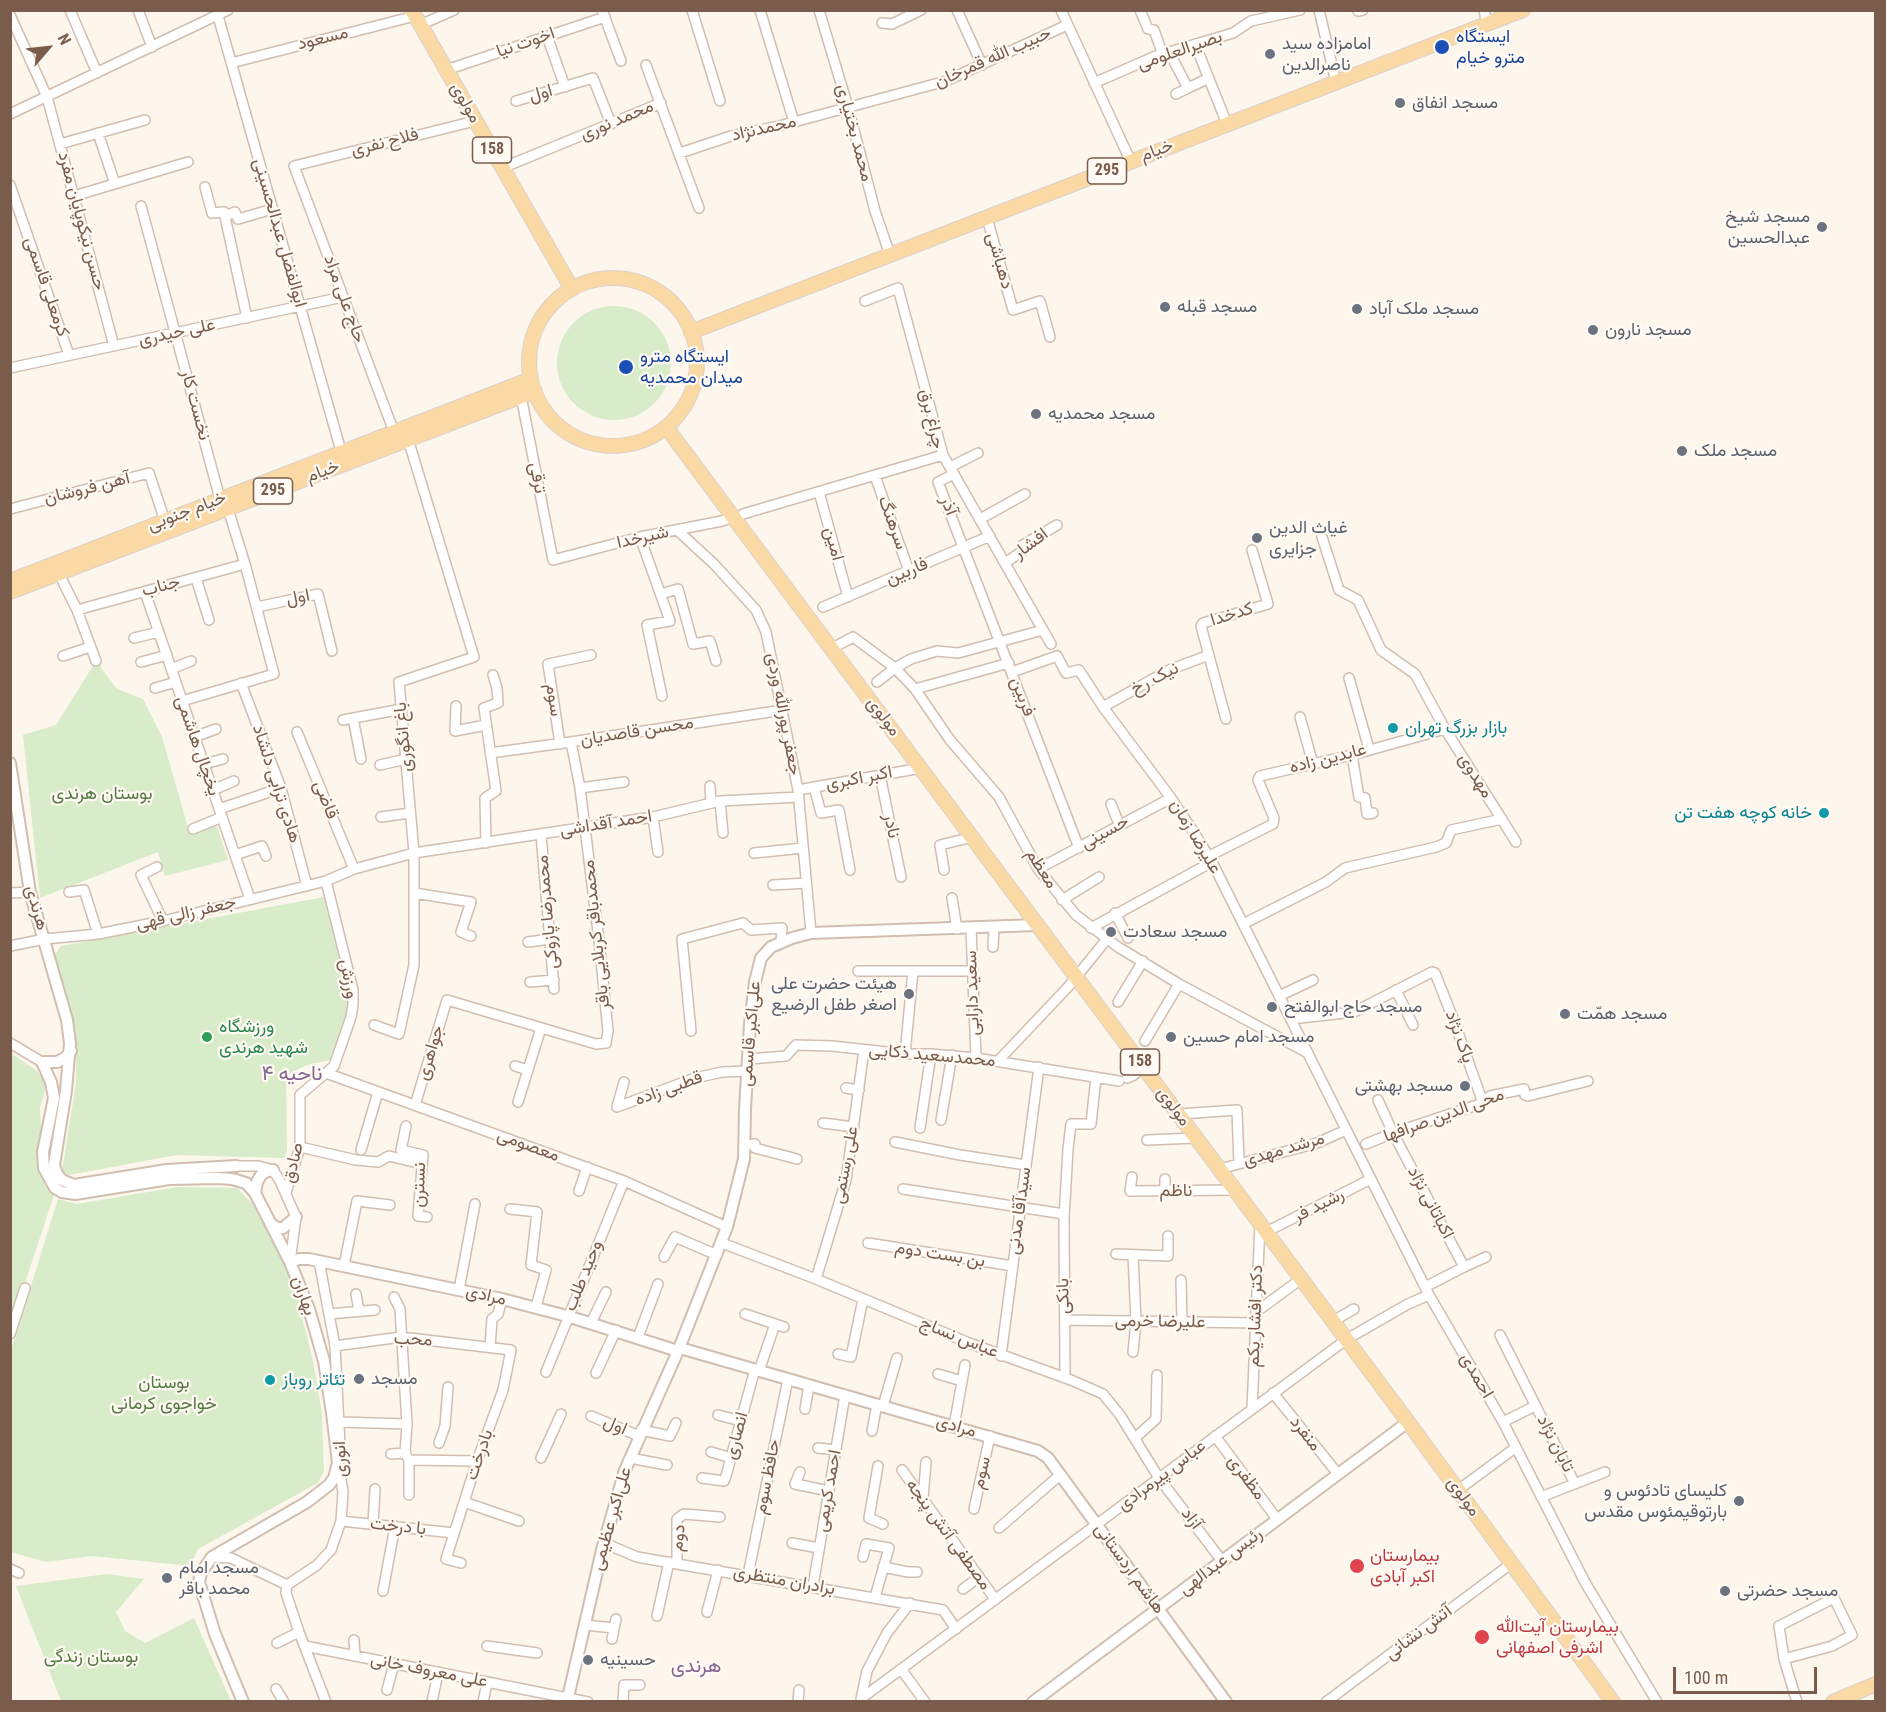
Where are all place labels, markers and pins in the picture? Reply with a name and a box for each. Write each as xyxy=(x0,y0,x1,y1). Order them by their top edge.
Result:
place label: ایستگاه مترو خیام xyxy=(1456,26,1525,68)
place label: امامزاده سید ناصرالدین xyxy=(1282,33,1371,76)
marker: ایستگاه مترو خیام xyxy=(1433,38,1451,56)
marker: امامزاده سید ناصرالدین xyxy=(1263,47,1277,61)
place label: مسجد انفاق xyxy=(1412,92,1498,114)
marker: مسجد انفاق xyxy=(1393,96,1407,110)
place label: مسجد شیخ عبدالحسین xyxy=(1725,206,1810,248)
marker: مسجد شیخ عبدالحسین xyxy=(1815,220,1829,234)
place label: مسجد قبله xyxy=(1177,296,1257,318)
place label: مسجد ملک آباد xyxy=(1369,298,1479,320)
marker: مسجد قبله xyxy=(1158,300,1172,314)
marker: مسجد ملک آباد xyxy=(1350,302,1364,316)
place label: مسجد نارون xyxy=(1605,319,1692,341)
marker: مسجد نارون xyxy=(1586,323,1600,337)
place label: ایستگاه مترو میدان محمدیه xyxy=(640,346,743,388)
marker: ایستگاه مترو میدان محمدیه xyxy=(617,358,635,376)
place label: مسجد محمدیه xyxy=(1048,403,1155,425)
marker: مسجد محمدیه xyxy=(1029,407,1043,421)
place label: مسجد ملک xyxy=(1694,440,1777,462)
marker: مسجد ملک xyxy=(1675,444,1689,458)
place label: غیاث الدین جزایری xyxy=(1269,517,1348,560)
marker: غیاث الدین جزایری xyxy=(1250,531,1264,545)
place label: بازار بزرگ تهران xyxy=(1405,717,1507,739)
marker: بازار بزرگ تهران xyxy=(1386,721,1400,735)
place label: خانه کوچه هفت تن xyxy=(1674,802,1812,824)
marker: خانه کوچه هفت تن xyxy=(1817,806,1831,820)
place label: مسجد سعادت xyxy=(1123,921,1227,943)
marker: مسجد سعادت xyxy=(1104,925,1118,939)
place label: هیئت حضرت علی اصغر طفل الرضیع xyxy=(771,973,897,1016)
marker: هیئت حضرت علی اصغر طفل الرضیع xyxy=(902,987,916,1001)
place label: مسجد حاج ابوالفتح xyxy=(1284,996,1422,1018)
marker: مسجد حاج ابوالفتح xyxy=(1265,1000,1279,1014)
place label: مسجد همّت xyxy=(1577,1003,1667,1025)
marker: مسجد همّت xyxy=(1558,1007,1572,1021)
place label: ورزشگاه شهید هرندی xyxy=(219,1016,308,1058)
place label: مسجد امام حسین xyxy=(1183,1026,1314,1048)
marker: ورزشگاه شهید هرندی xyxy=(200,1030,214,1044)
marker: مسجد امام حسین xyxy=(1164,1030,1178,1044)
place label: مسجد بهشتی xyxy=(1355,1075,1453,1097)
marker: مسجد بهشتی xyxy=(1458,1079,1472,1093)
place label: مسجد xyxy=(371,1368,418,1390)
place label: تئاتر روباز xyxy=(282,1369,345,1391)
marker: مسجد xyxy=(352,1372,366,1386)
marker: تئاتر روباز xyxy=(263,1373,277,1387)
place label: کلیسای تادئوس و بارتوقیمئوس مقدس xyxy=(1584,1480,1727,1522)
marker: کلیسای تادئوس و بارتوقیمئوس مقدس xyxy=(1732,1494,1746,1508)
place label: بیمارستان اکبر آبادی xyxy=(1370,1545,1440,1588)
place label: مسجد امام محمد باقر xyxy=(179,1557,259,1600)
marker: بیمارستان اکبر آبادی xyxy=(1348,1557,1366,1575)
marker: مسجد امام محمد باقر xyxy=(160,1571,174,1585)
place label: مسجد حضرتی xyxy=(1737,1580,1838,1602)
marker: مسجد حضرتی xyxy=(1718,1584,1732,1598)
place label: بیمارستان آیت‌الله اشرفی اصفهانی xyxy=(1496,1616,1619,1658)
marker: بیمارستان آیت‌الله اشرفی اصفهانی xyxy=(1473,1628,1491,1646)
place label: حسینیه xyxy=(600,1649,656,1671)
marker: حسینیه xyxy=(581,1653,595,1667)

